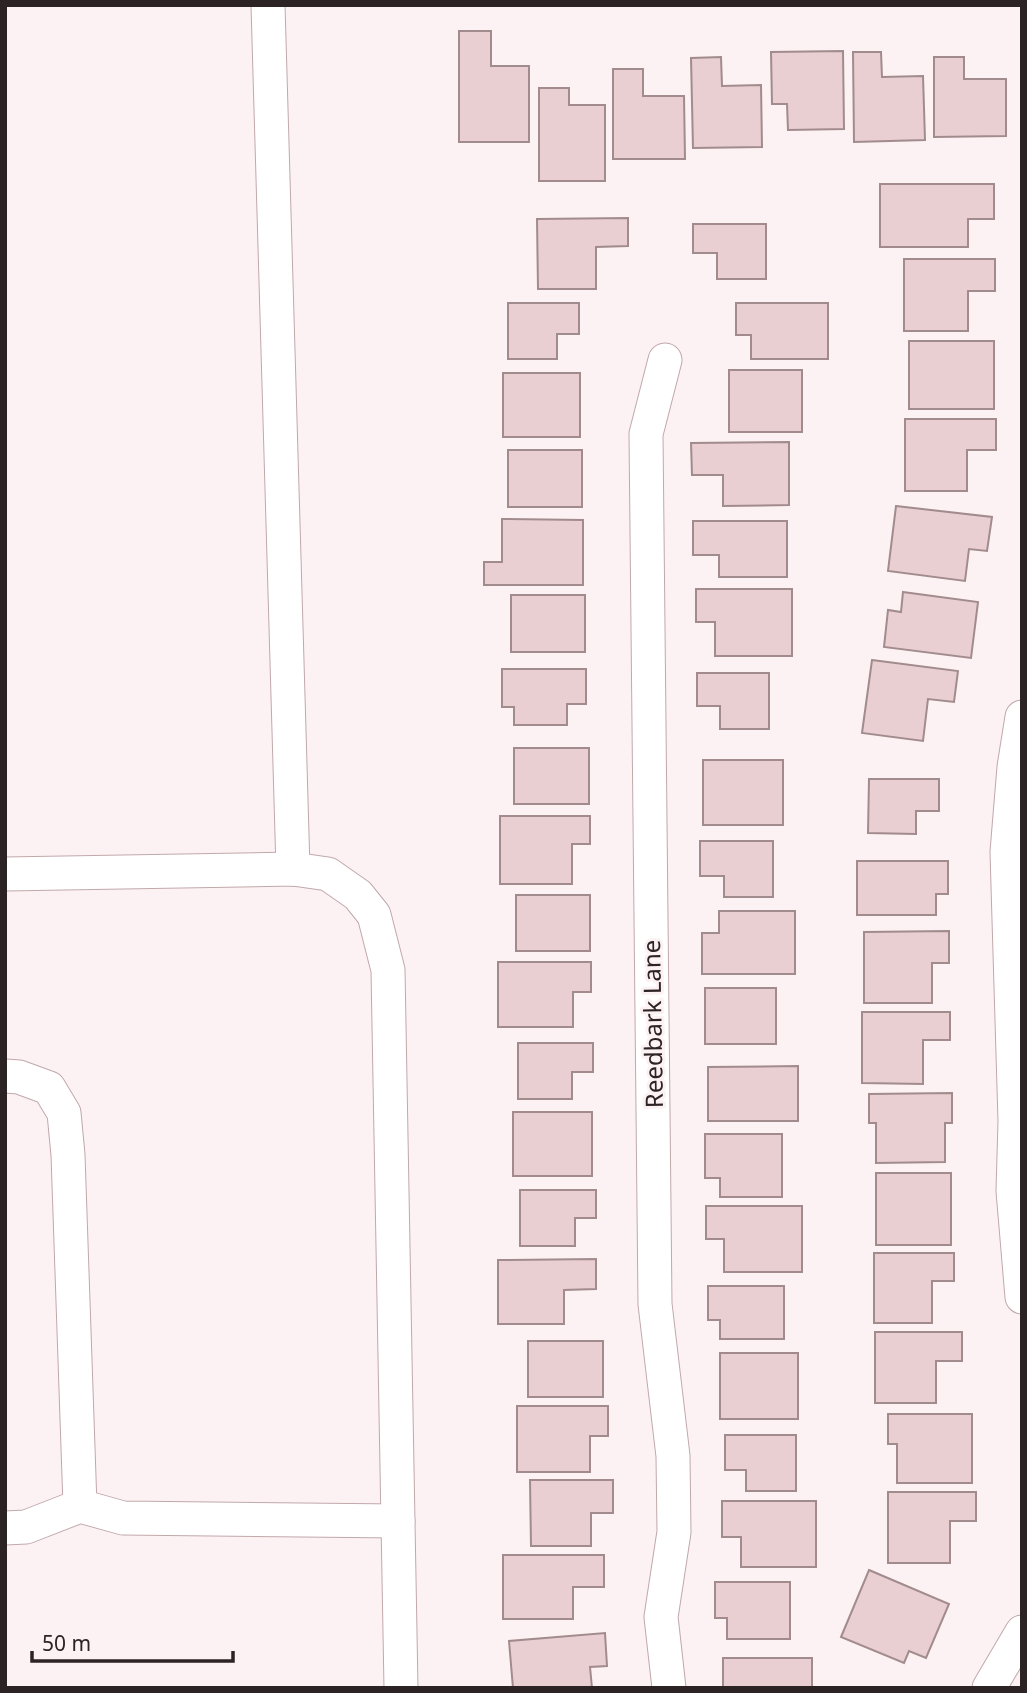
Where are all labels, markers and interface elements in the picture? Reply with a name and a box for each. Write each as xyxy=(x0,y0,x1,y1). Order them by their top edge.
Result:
street label: Reedbark Lane xyxy=(634,940,670,1108)
scale bar xyxy=(32,1620,233,1664)
text: 50 m xyxy=(42,1629,91,1657)

